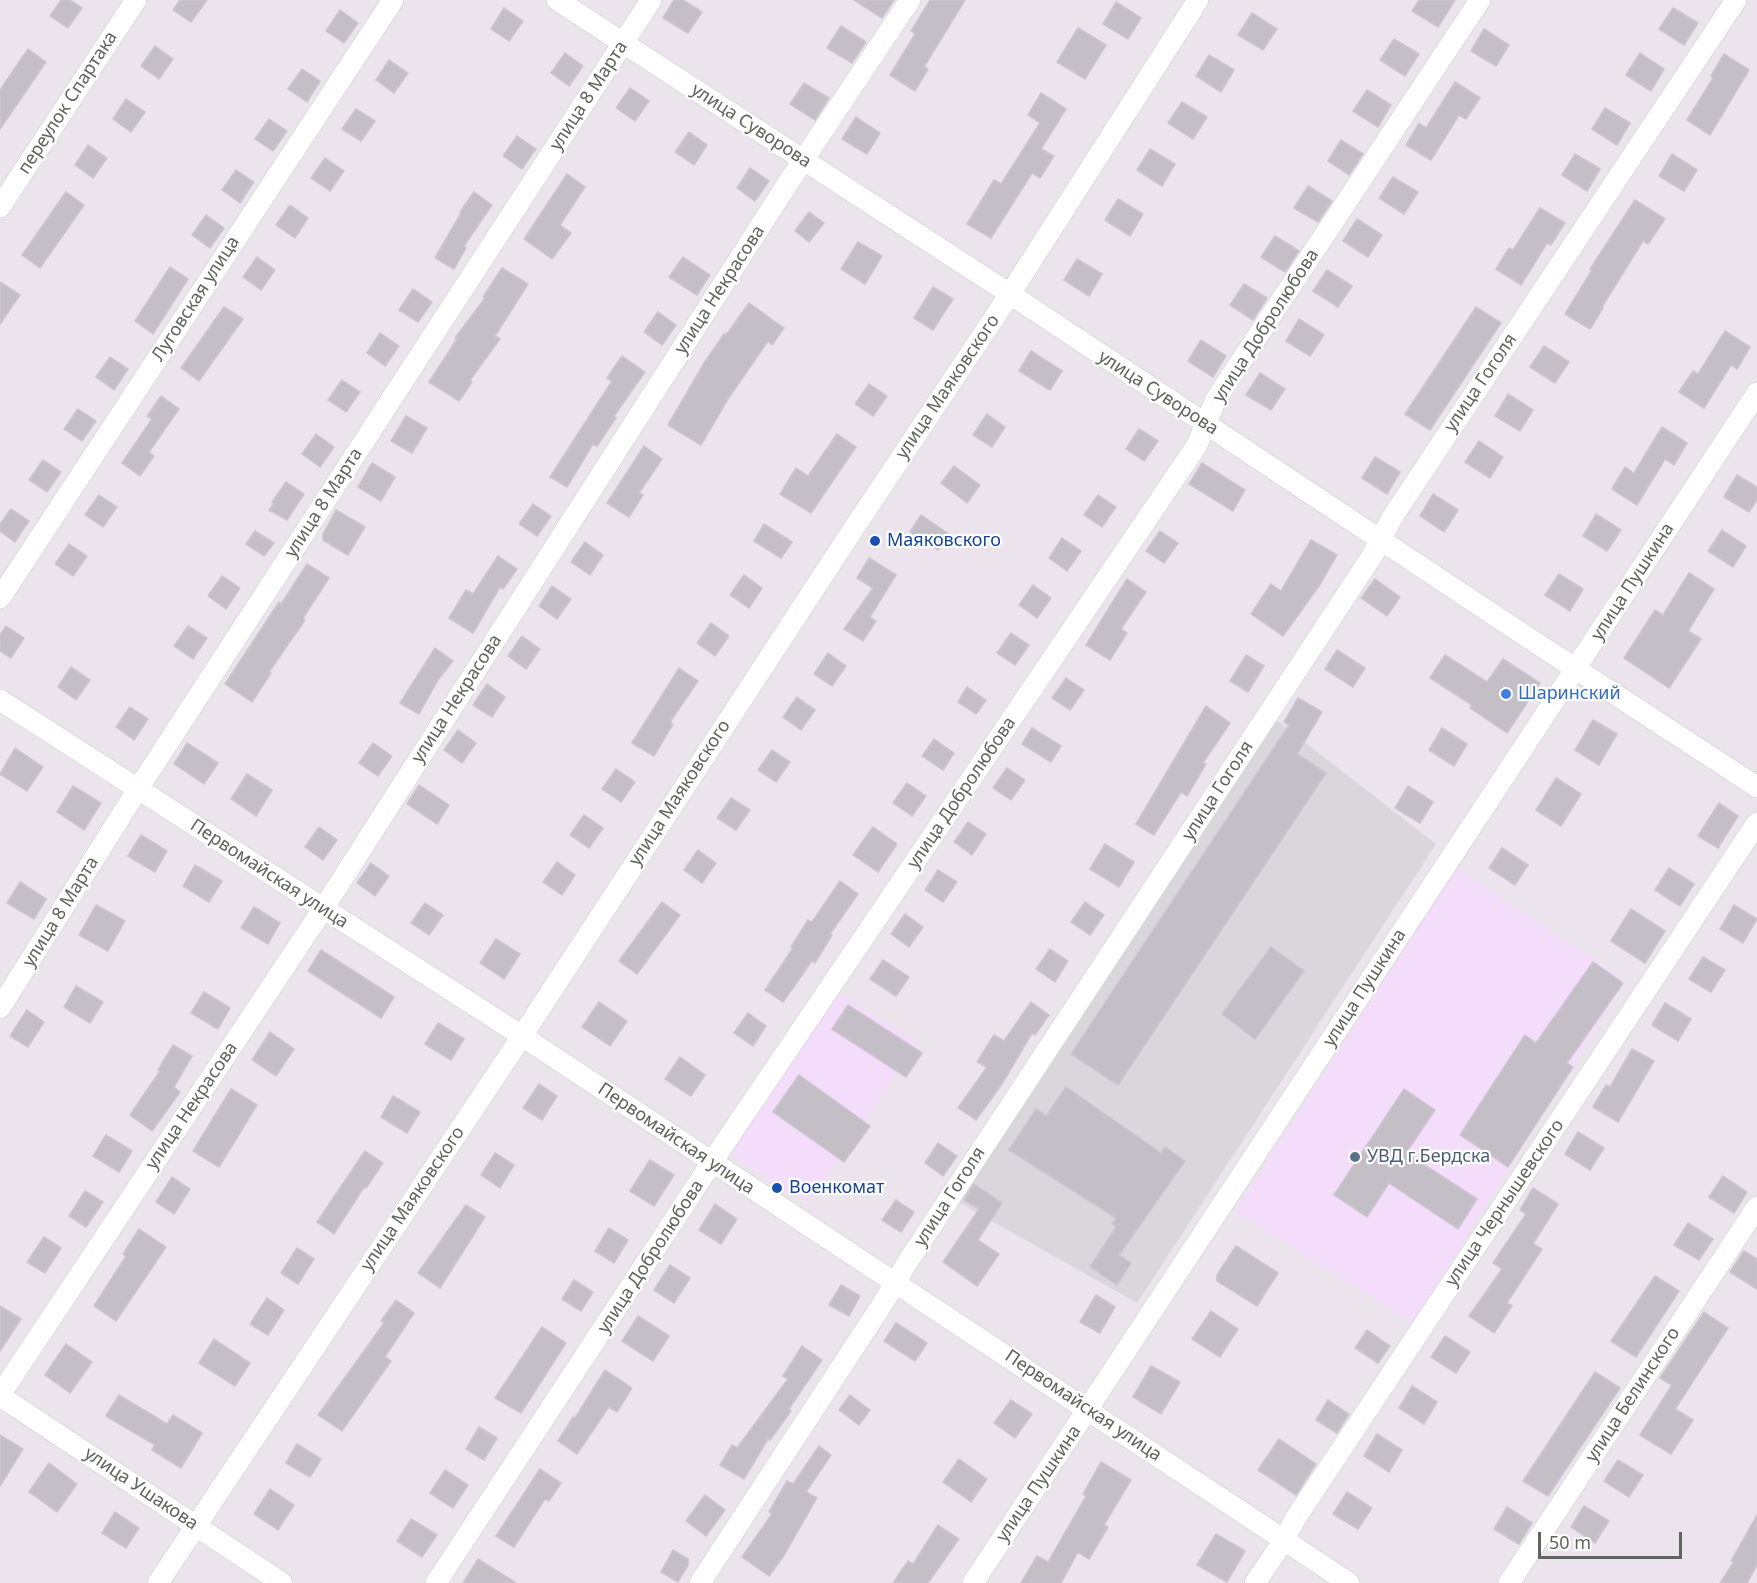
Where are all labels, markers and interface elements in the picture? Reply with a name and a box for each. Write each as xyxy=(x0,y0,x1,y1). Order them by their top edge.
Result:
street label: переулок Спартака xyxy=(14,28,122,178)
street label: улица 8 Марта xyxy=(546,37,632,155)
street label: улица Суворова xyxy=(687,79,815,173)
street label: улица Некрасова xyxy=(670,222,770,358)
street label: Луговская улица xyxy=(148,233,244,365)
street label: улица Добролюбова xyxy=(1208,245,1324,407)
street label: улица Маяковского xyxy=(892,311,1004,463)
street label: улица Гоголя xyxy=(1440,330,1522,436)
street label: улица Суворова xyxy=(1094,346,1222,440)
street label: улица 8 Марта xyxy=(281,444,367,562)
street label: улица Пушкина xyxy=(1587,519,1679,645)
place label: Маяковского xyxy=(887,530,1001,552)
marker: Маяковского xyxy=(868,534,882,548)
street label: улица Некрасова xyxy=(407,631,507,767)
place label: Шаринский xyxy=(1518,683,1621,705)
marker: Шаринский xyxy=(1499,687,1513,701)
street label: улица Добролюбова xyxy=(903,713,1021,873)
street label: улица Маяковского xyxy=(625,716,735,870)
street label: улица Гоголя xyxy=(1178,737,1258,845)
street label: Первомайская улица xyxy=(186,815,352,933)
street label: улица 8 Марта xyxy=(18,853,104,971)
street label: улица Пушкина xyxy=(1319,925,1411,1051)
street label: улица Некрасова xyxy=(141,1038,243,1174)
street label: Первомайская улица xyxy=(594,1079,758,1199)
street label: улица Чернышевского xyxy=(1441,1115,1569,1291)
street label: улица Маяковского xyxy=(357,1123,469,1275)
street label: улица Гоголя xyxy=(910,1143,990,1251)
place label: УВД г.Бердска xyxy=(1367,1146,1490,1168)
marker: УВД г.Бердска xyxy=(1348,1150,1362,1164)
street label: улица Добролюбова xyxy=(593,1176,709,1338)
place label: Военкомат xyxy=(789,1177,884,1199)
marker: Военкомат xyxy=(770,1181,784,1195)
street label: улица Белинского xyxy=(1581,1323,1685,1467)
street label: Первомайская улица xyxy=(1001,1346,1165,1466)
street label: улица Пушкина xyxy=(992,1422,1086,1546)
street label: улица Ушакова xyxy=(80,1443,202,1535)
scale bar xyxy=(1541,1520,1685,1558)
text: 50 m xyxy=(1549,1530,1591,1554)

